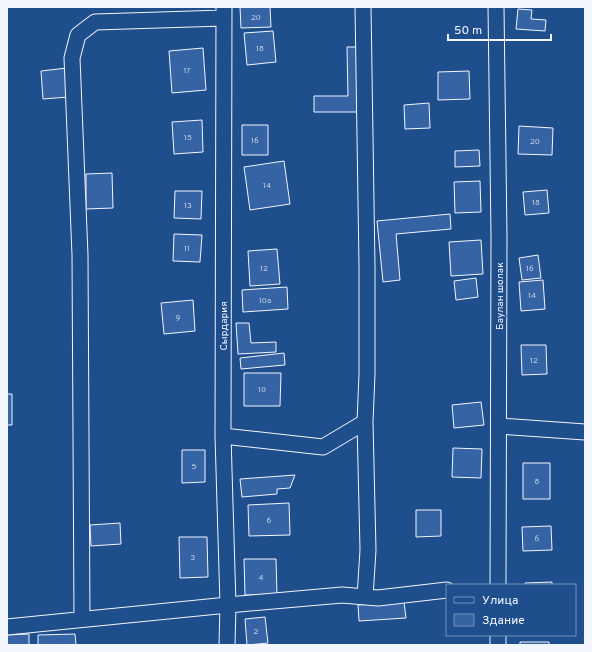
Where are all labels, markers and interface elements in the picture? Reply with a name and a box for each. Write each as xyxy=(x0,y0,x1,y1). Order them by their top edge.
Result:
house number: 20 xyxy=(251,13,261,23)
scale bar xyxy=(448,16,551,42)
text: 50 m xyxy=(454,23,482,39)
house number: 18 xyxy=(256,44,264,54)
house number: 17 xyxy=(183,66,191,76)
house number: 15 xyxy=(184,133,192,143)
house number: 16 xyxy=(251,136,259,146)
house number: 20 xyxy=(530,137,540,147)
house number: 14 xyxy=(263,181,271,191)
house number: 18 xyxy=(532,198,540,208)
house number: 13 xyxy=(184,201,192,211)
house number: 11 xyxy=(184,244,190,254)
street label: Баулан шолак xyxy=(494,262,507,330)
house number: 12 xyxy=(260,264,268,274)
house number: 16 xyxy=(526,264,534,274)
house number: 14 xyxy=(528,291,536,301)
house number: 10а xyxy=(259,296,271,306)
street label: Сырдария xyxy=(218,301,231,351)
house number: 9 xyxy=(176,313,181,323)
house number: 12 xyxy=(530,356,538,366)
house number: 10 xyxy=(258,385,266,395)
house number: 5 xyxy=(192,462,197,472)
house number: 8 xyxy=(535,477,540,487)
house number: 6 xyxy=(267,516,272,526)
house number: 6 xyxy=(535,534,540,544)
house number: 3 xyxy=(191,553,196,563)
house number: 4 xyxy=(259,573,264,583)
legend xyxy=(446,584,576,636)
text: Улица xyxy=(482,593,518,609)
text: Здание xyxy=(482,613,525,629)
house number: 2 xyxy=(254,627,259,637)

